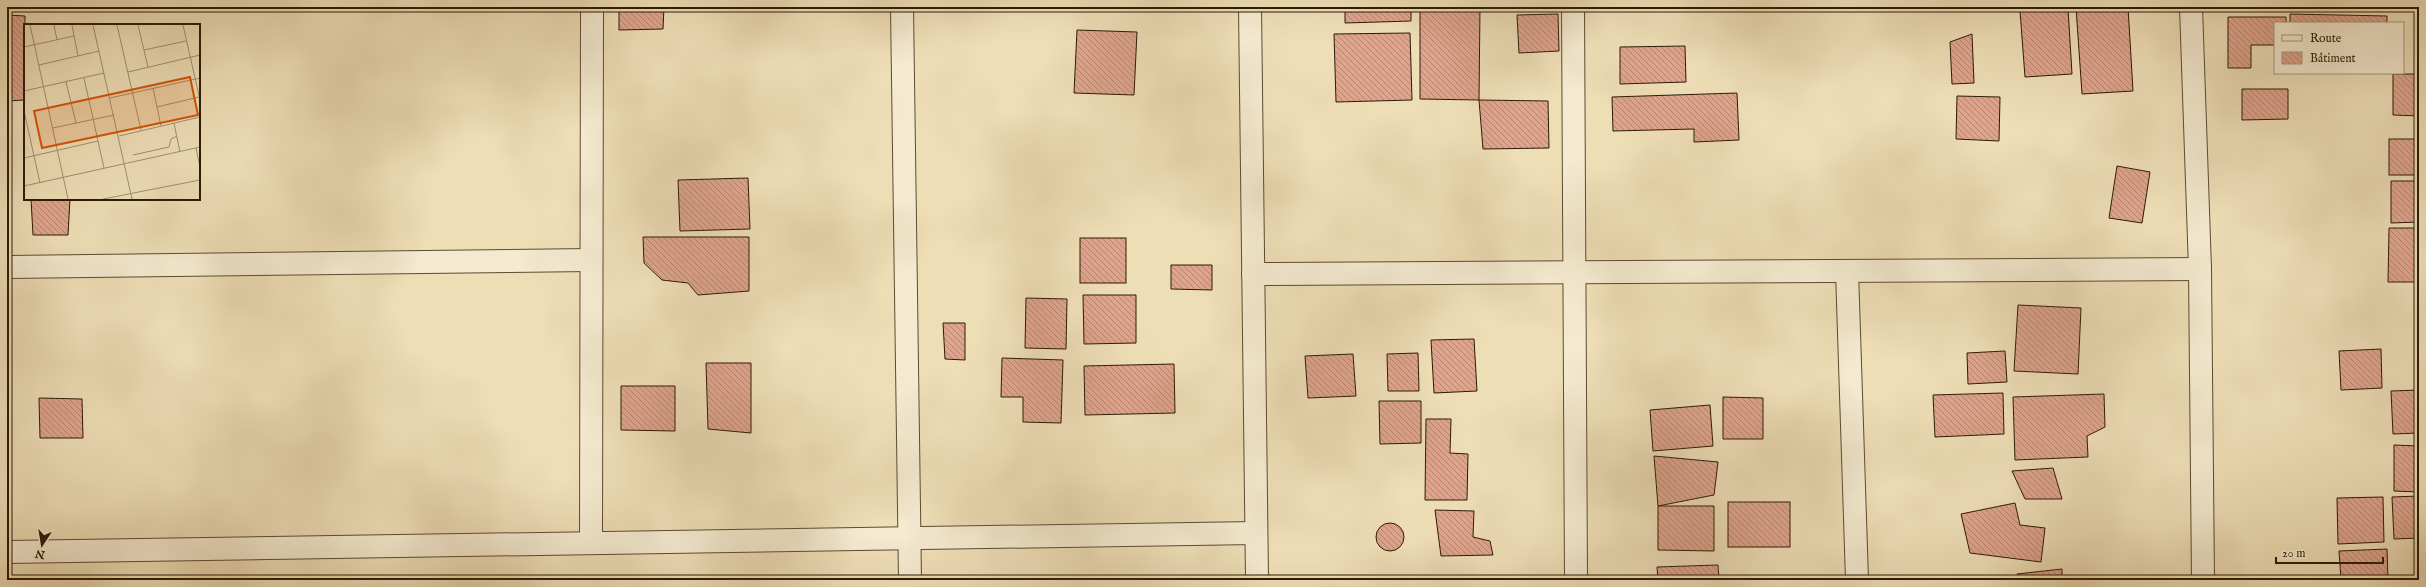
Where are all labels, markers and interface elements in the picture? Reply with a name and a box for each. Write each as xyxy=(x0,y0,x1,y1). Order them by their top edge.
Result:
legend xyxy=(2274,22,2404,74)
inset map xyxy=(24,24,200,200)
text: Route xyxy=(2310,31,2342,46)
text: Bâtiment xyxy=(2310,51,2356,66)
north arrow xyxy=(22,525,62,565)
scale bar xyxy=(2276,539,2383,565)
text: N xyxy=(34,546,47,562)
text: 20 m xyxy=(2282,546,2305,561)

